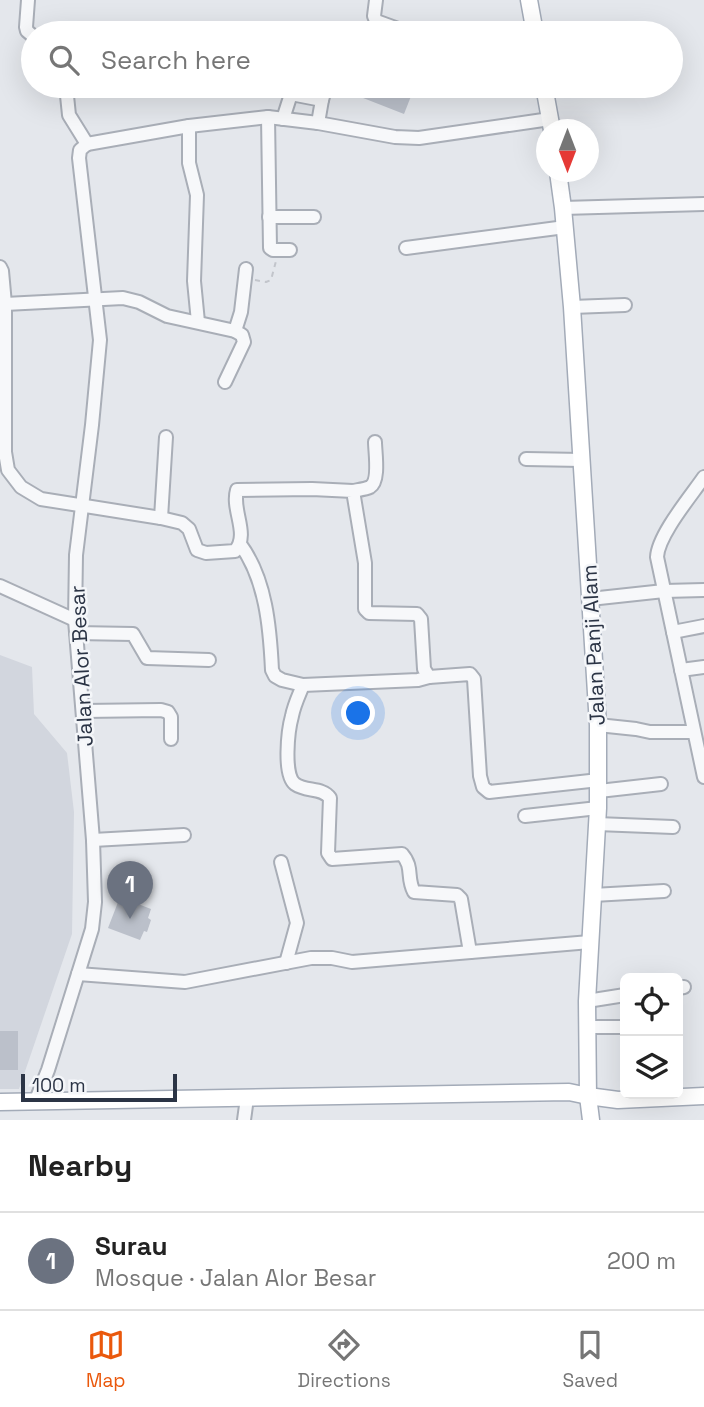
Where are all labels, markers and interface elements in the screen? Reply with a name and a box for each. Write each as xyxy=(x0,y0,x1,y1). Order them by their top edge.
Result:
search box xyxy=(21,21,683,98)
icon: search xyxy=(45,41,83,79)
text: Search here xyxy=(101,43,251,77)
north arrow xyxy=(536,119,599,182)
street label: Jalan Panji Alam xyxy=(575,564,611,726)
street label: Jalan Alor Besar xyxy=(63,585,99,747)
your location xyxy=(341,696,375,730)
pin: 1 xyxy=(107,861,153,919)
map controls xyxy=(620,973,683,1099)
button: locate xyxy=(620,973,683,1036)
button: layers xyxy=(620,1036,683,1099)
scale bar xyxy=(21,1071,177,1103)
text: 100 m xyxy=(32,1073,86,1098)
text: Nearby xyxy=(28,1146,132,1185)
text: Surau xyxy=(95,1229,167,1263)
text: 1 xyxy=(46,1246,56,1276)
text: 200 m xyxy=(607,1246,676,1276)
text: Mosque · Jalan Alor Besar xyxy=(95,1263,376,1293)
tab: Map xyxy=(86,1326,126,1393)
tab: Directions xyxy=(298,1326,391,1393)
tab: Saved xyxy=(563,1326,618,1393)

